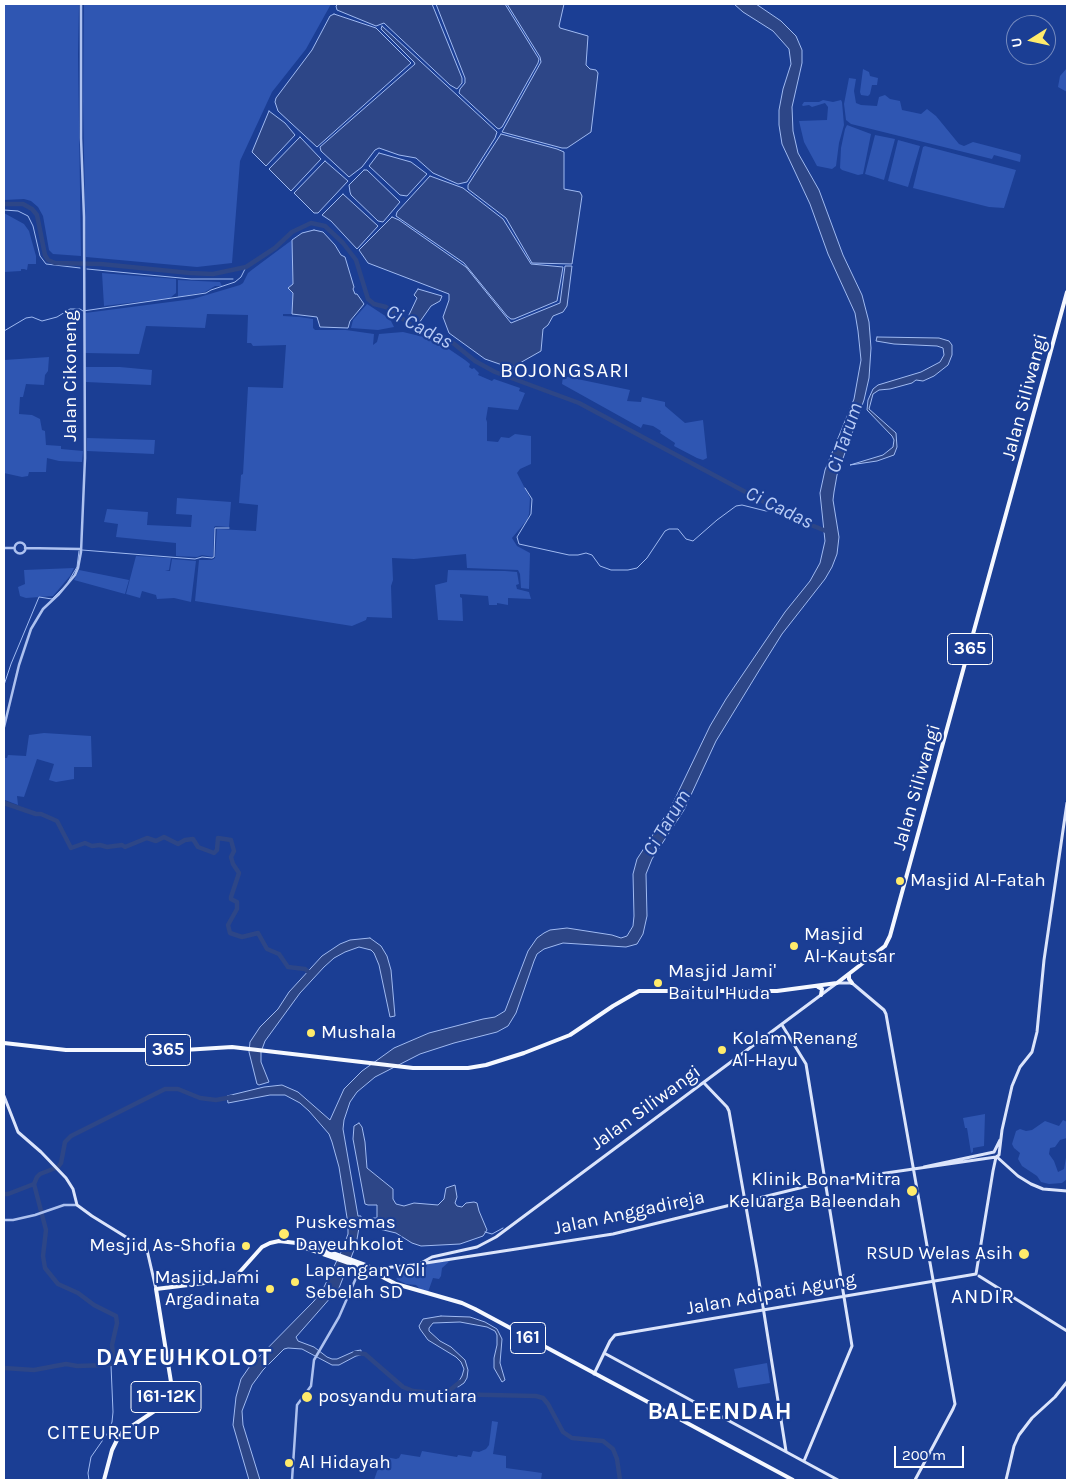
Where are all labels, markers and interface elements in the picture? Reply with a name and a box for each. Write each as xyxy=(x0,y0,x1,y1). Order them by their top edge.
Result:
north arrow xyxy=(1006,15,1056,65)
text: U xyxy=(1008,36,1026,49)
water label: Ci Cadas xyxy=(382,299,456,355)
street label: Jalan Cikoneng xyxy=(60,310,82,442)
street label: Jalan Siliwangi xyxy=(997,331,1053,463)
district label: BOJONGSARI xyxy=(499,358,631,384)
water label: Ci Tarum xyxy=(822,400,868,476)
water label: Ci Cadas xyxy=(741,481,817,535)
road number: 365 xyxy=(948,634,992,664)
street label: Jalan Siliwangi xyxy=(888,721,946,853)
water label: Ci Tarum xyxy=(638,786,696,860)
place label: Masjid Al-Fatah xyxy=(910,870,1046,892)
marker: Masjid Al-Fatah xyxy=(894,875,906,887)
place label: Masjid Al-Kautsar xyxy=(804,924,895,968)
marker: Masjid Al-Kautsar xyxy=(788,940,800,952)
place label: Masjid Jami' Baitul Huda xyxy=(668,961,776,1005)
marker: Masjid Jami' Baitul Huda xyxy=(652,977,664,989)
place label: Mushala xyxy=(321,1022,396,1044)
marker: Mushala xyxy=(305,1027,317,1039)
place label: Kolam Renang Al-Hayu xyxy=(732,1028,858,1072)
road number: 365 xyxy=(146,1034,190,1066)
marker: Kolam Renang Al-Hayu xyxy=(716,1044,728,1056)
street label: Jalan Siliwangi xyxy=(587,1061,705,1155)
place label: Klinik Bona Mitra Keluarga Baleendah xyxy=(728,1169,901,1213)
marker: Klinik Bona Mitra Keluarga Baleendah xyxy=(905,1184,919,1198)
street label: Jalan Anggadireja xyxy=(551,1186,707,1240)
place label: Puskesmas Dayeuhkolot xyxy=(295,1212,404,1256)
marker: Puskesmas Dayeuhkolot xyxy=(277,1227,291,1241)
place label: Mesjid As-Shofia xyxy=(89,1235,236,1257)
marker: Mesjid As-Shofia xyxy=(240,1240,252,1252)
place label: RSUD Welas Asih xyxy=(866,1243,1013,1265)
marker: RSUD Welas Asih xyxy=(1017,1247,1031,1261)
place label: Lapangan Voli Sebelah SD xyxy=(305,1260,426,1304)
place label: Masjid Jami Argadinata xyxy=(155,1267,260,1311)
street label: Jalan Adipati Agung xyxy=(684,1268,858,1320)
marker: Lapangan Voli Sebelah SD xyxy=(289,1276,301,1288)
marker: Masjid Jami Argadinata xyxy=(264,1283,276,1295)
district label: ANDIR xyxy=(950,1284,1016,1310)
road number: 161 xyxy=(510,1322,546,1354)
district label: DAYEUHKOLOT xyxy=(94,1344,274,1372)
road number: 161-12K xyxy=(131,1381,201,1412)
place label: posyandu mutiara xyxy=(318,1386,477,1408)
marker: posyandu mutiara xyxy=(300,1390,314,1404)
district label: BALEENDAH xyxy=(646,1398,794,1426)
district label: CITEUREUP xyxy=(46,1420,162,1446)
scale bar xyxy=(896,1436,966,1468)
text: 200 m xyxy=(902,1446,946,1464)
place label: Al Hidayah xyxy=(299,1452,391,1474)
marker: Al Hidayah xyxy=(283,1457,295,1469)

